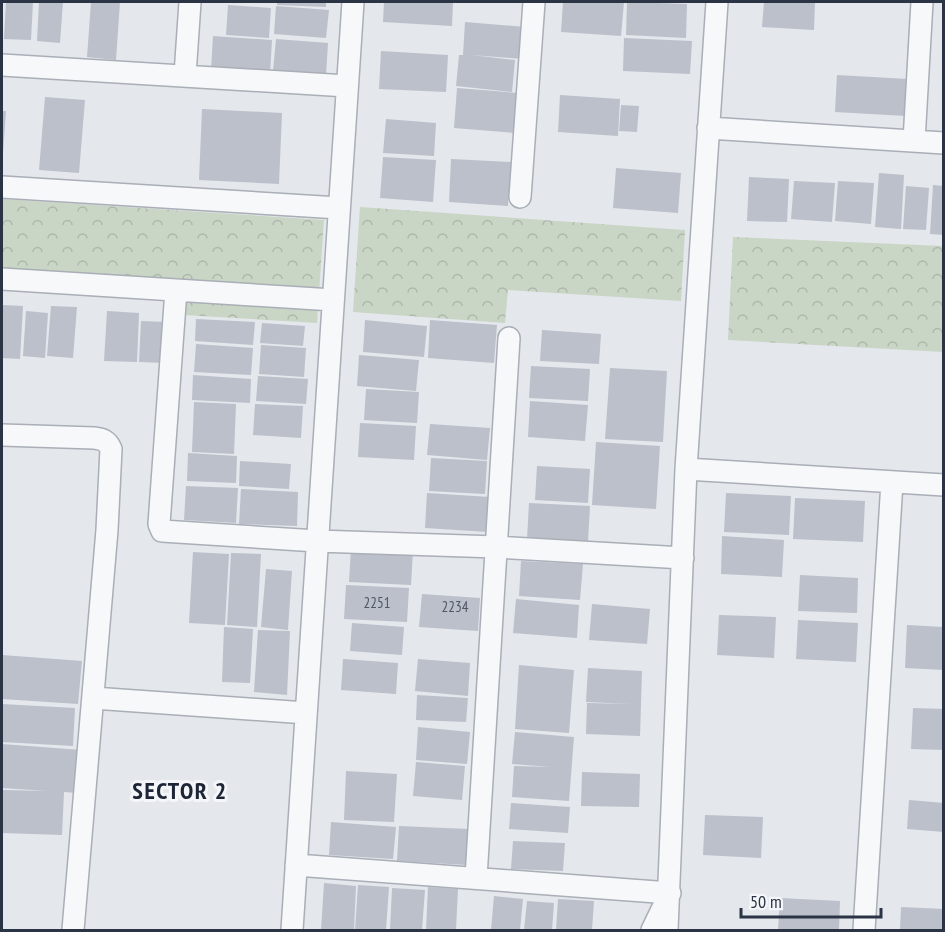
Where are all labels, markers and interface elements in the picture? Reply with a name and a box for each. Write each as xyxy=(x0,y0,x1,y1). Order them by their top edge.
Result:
house number: 2251 xyxy=(363,593,391,612)
house number: 2234 xyxy=(441,597,469,616)
district label: SECTOR 2 xyxy=(132,775,228,806)
scale bar xyxy=(741,881,880,919)
text: 50 m xyxy=(750,890,782,913)

